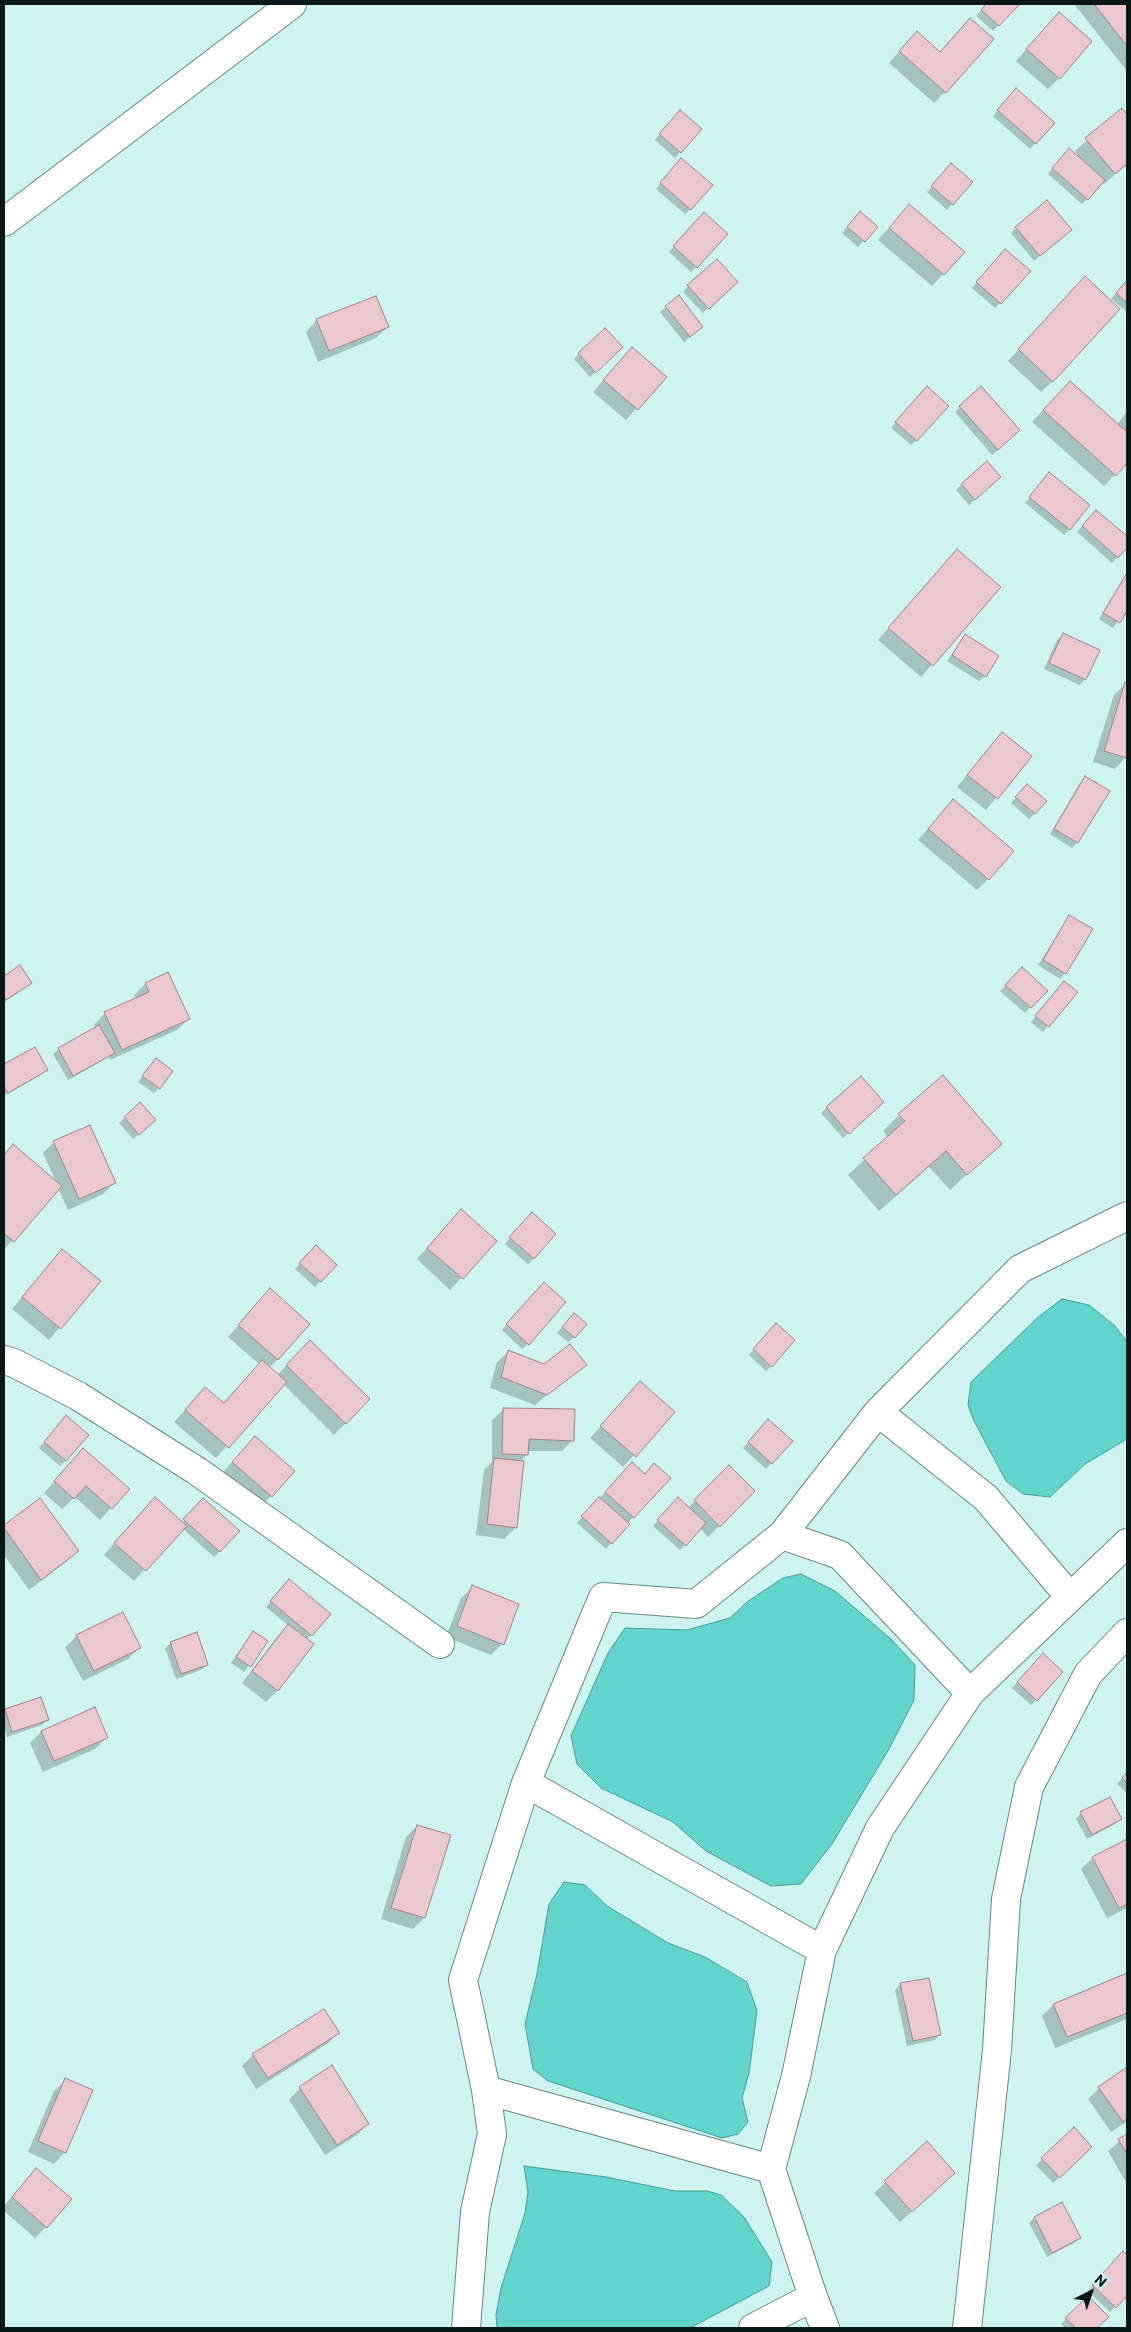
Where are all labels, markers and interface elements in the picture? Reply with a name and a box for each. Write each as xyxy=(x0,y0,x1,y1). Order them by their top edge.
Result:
north arrow xyxy=(1066,2267,1116,2317)
text: N xyxy=(1092,2270,1111,2290)

